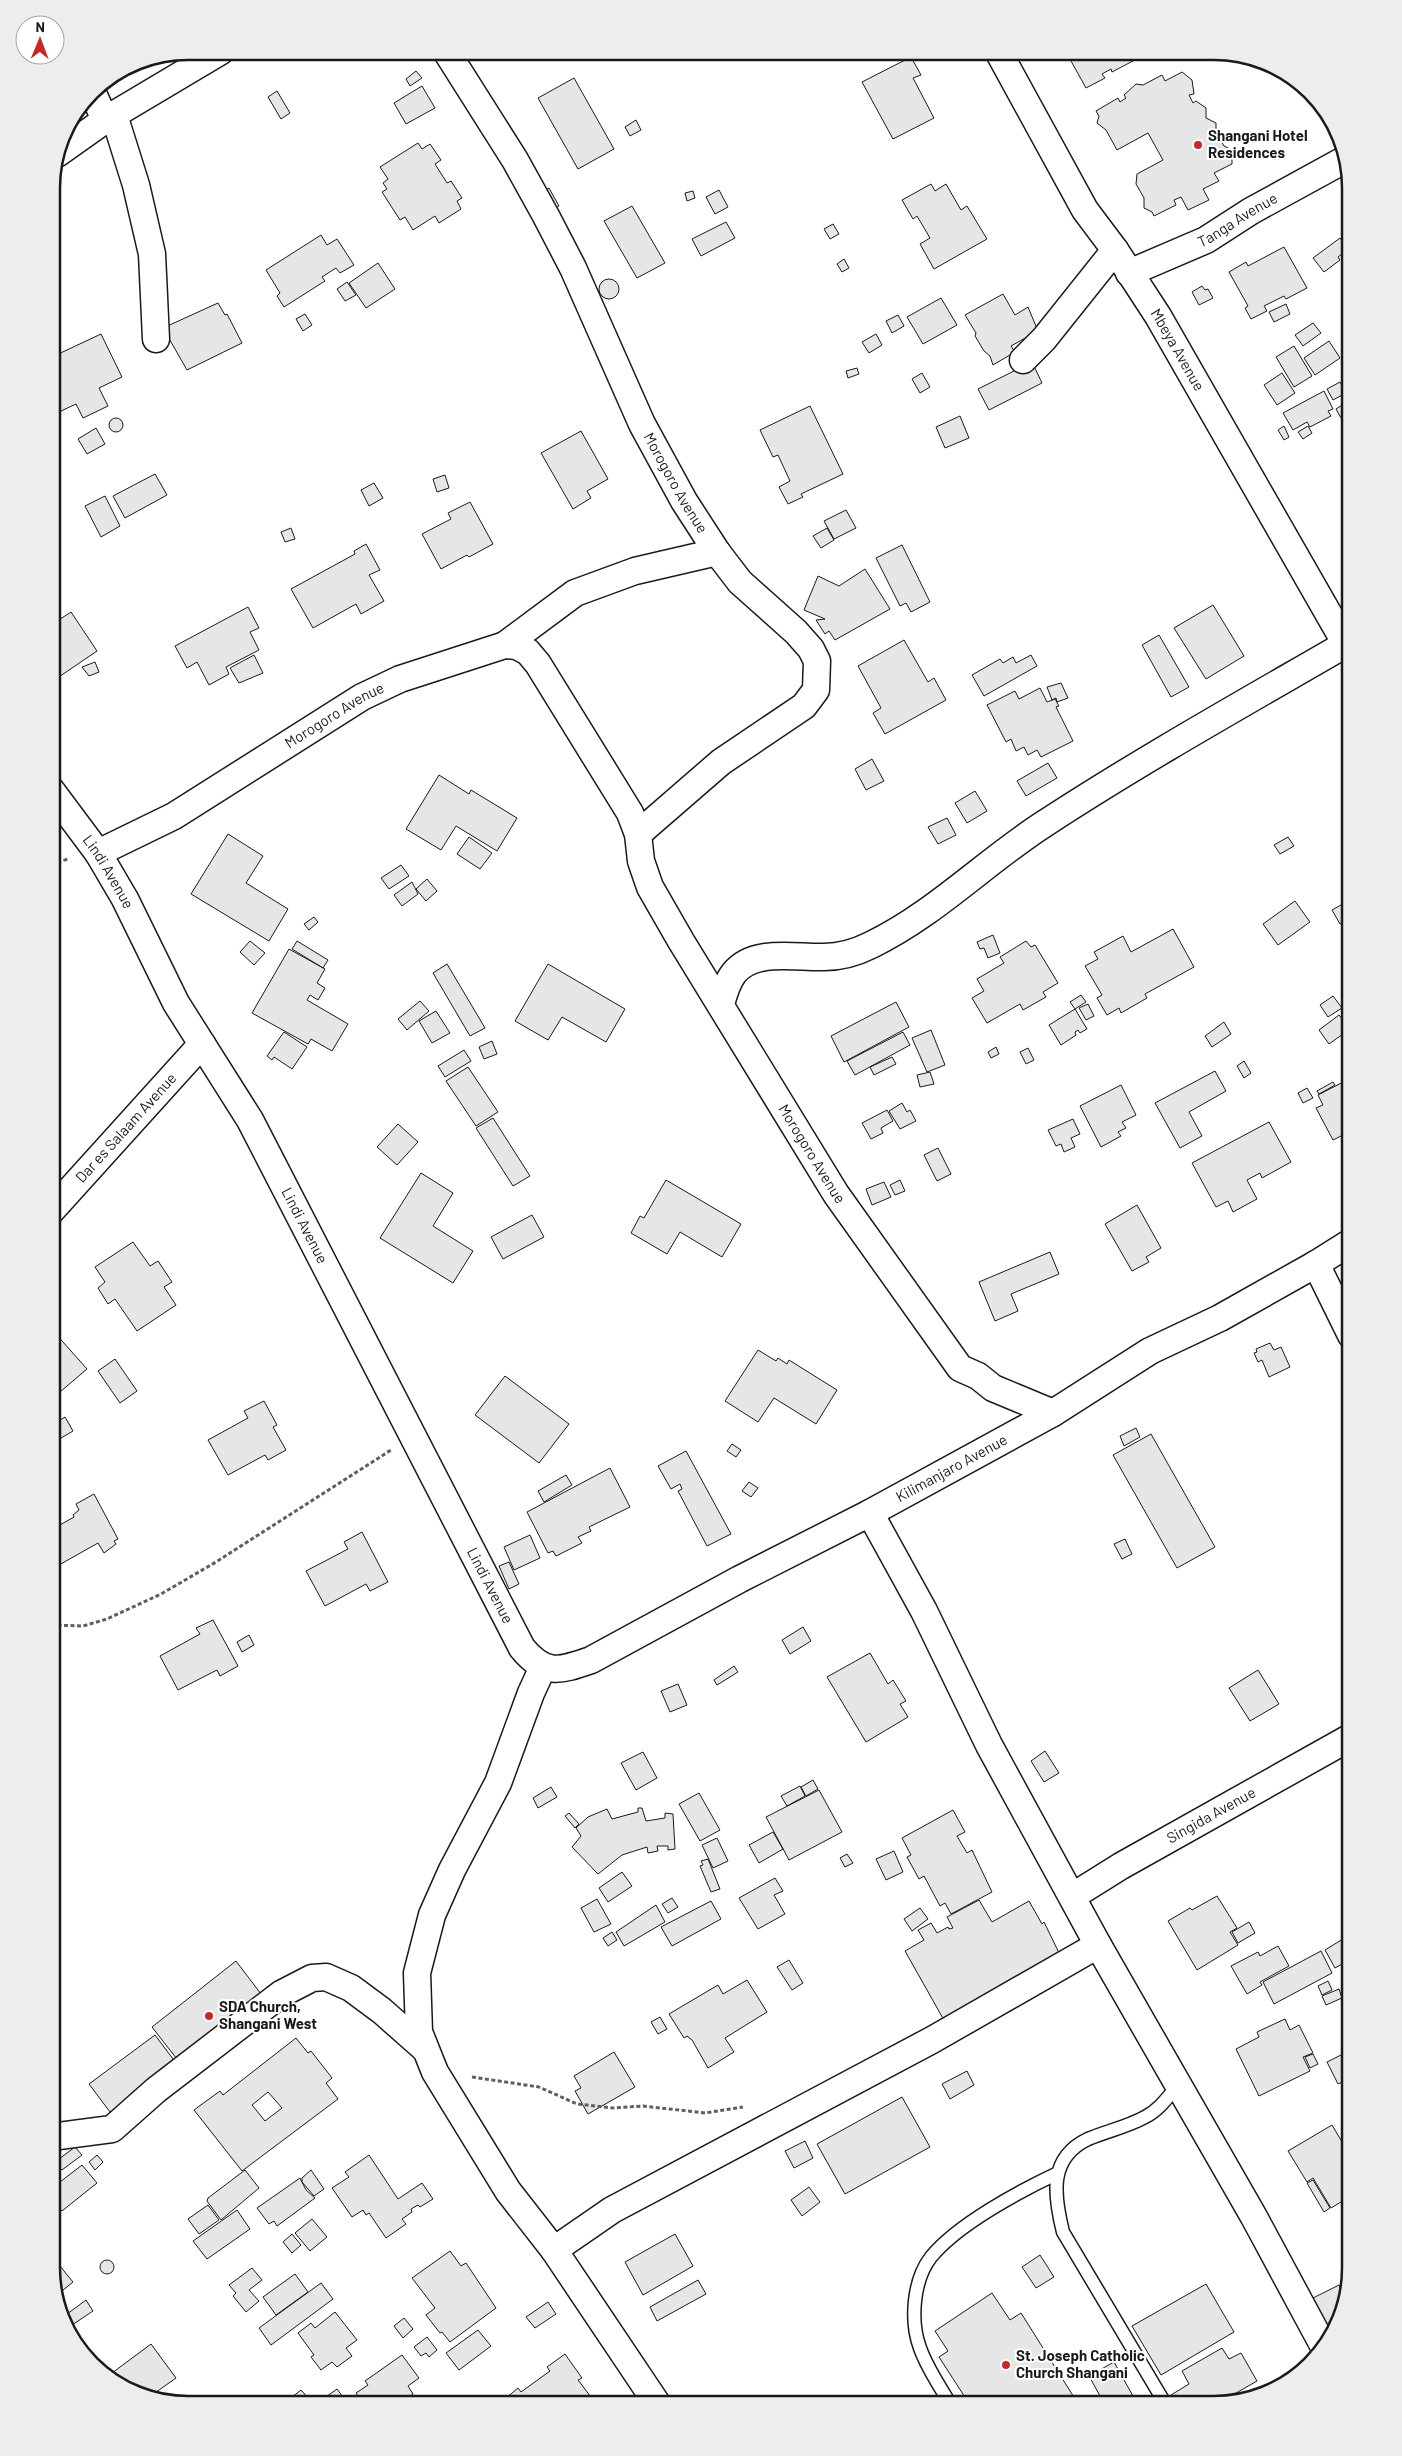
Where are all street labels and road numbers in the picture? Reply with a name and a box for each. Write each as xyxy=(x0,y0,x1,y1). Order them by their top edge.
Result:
street label: Tanga Avenue xyxy=(1195,188,1280,251)
street label: Mbeya Avenue xyxy=(1148,305,1209,394)
street label: Morogoro Avenue xyxy=(640,429,712,536)
street label: Morogoro Avenue xyxy=(281,678,387,752)
street label: Lindi Avenue xyxy=(80,831,138,911)
street label: Dar es Salaam Avenue xyxy=(71,1069,180,1186)
street label: Morogoro Avenue xyxy=(775,1101,850,1206)
street label: Lindi Avenue xyxy=(278,1184,332,1266)
street label: Kilimanjaro Avenue xyxy=(892,1430,1010,1505)
street label: Lindi Avenue xyxy=(464,1544,518,1626)
street label: Singida Avenue xyxy=(1163,1782,1258,1847)

